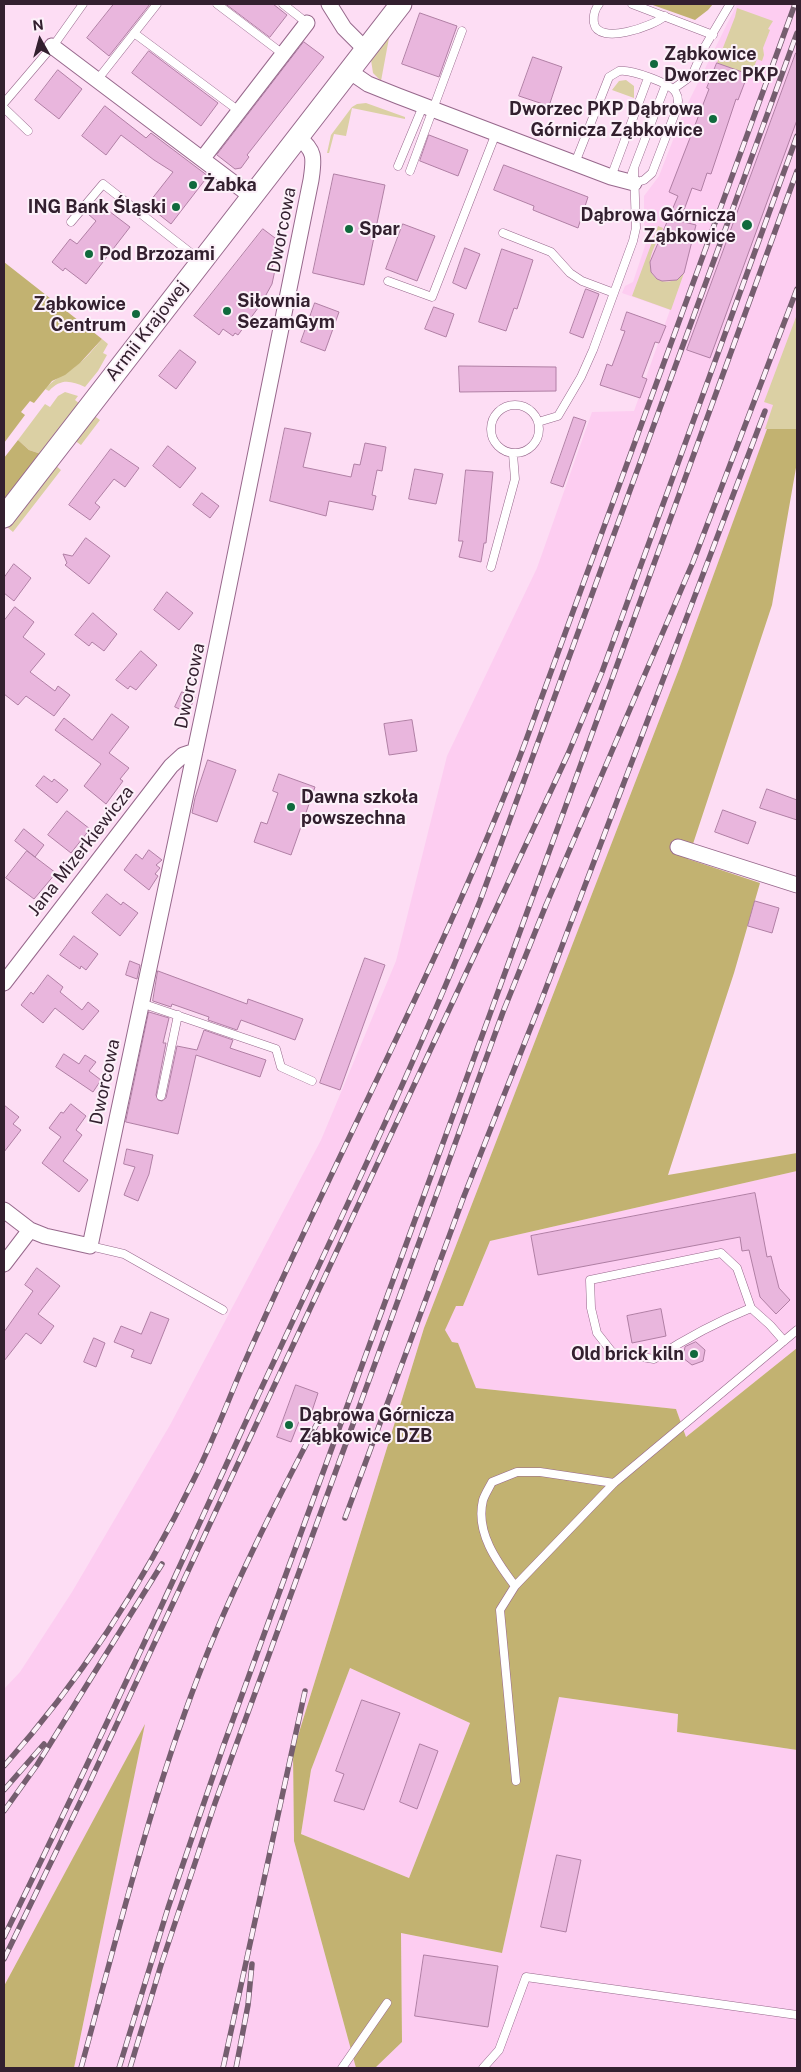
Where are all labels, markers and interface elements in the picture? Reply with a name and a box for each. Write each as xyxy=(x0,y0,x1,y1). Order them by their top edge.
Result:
north arrow xyxy=(15,15,65,65)
text: N xyxy=(32,17,45,34)
place label: Ząbkowice Dworzec PKP xyxy=(664,43,778,86)
marker: Ząbkowice Dworzec PKP xyxy=(648,58,660,70)
place label: Dworzec PKP Dąbrowa Górnicza Ząbkowice xyxy=(509,98,703,140)
marker: Dworzec PKP Dąbrowa Górnicza Ząbkowice xyxy=(707,113,719,125)
place label: Żabka xyxy=(203,174,257,196)
marker: Żabka xyxy=(187,179,199,191)
street label: Dworcowa xyxy=(263,185,301,275)
place label: ING Bank Śląski xyxy=(28,196,166,218)
marker: ING Bank Śląski xyxy=(170,201,182,213)
place label: Dąbrowa Górnicza Ząbkowice xyxy=(580,204,736,246)
place label: Spar xyxy=(359,218,400,240)
marker: Dąbrowa Górnicza Ząbkowice xyxy=(740,218,754,232)
marker: Spar xyxy=(343,223,355,235)
place label: Pod Brzozami xyxy=(99,243,215,265)
marker: Pod Brzozami xyxy=(83,248,95,260)
street label: Armii Krajowej xyxy=(101,277,193,385)
place label: Siłownia SezamGym xyxy=(237,290,335,332)
place label: Ząbkowice Centrum xyxy=(33,293,126,336)
marker: Siłownia SezamGym xyxy=(221,305,233,317)
marker: Ząbkowice Centrum xyxy=(130,308,142,320)
street label: Dworcowa xyxy=(170,641,210,731)
street label: Jana Mizerkiewicza xyxy=(23,782,139,920)
place label: Dawna szkoła powszechna xyxy=(301,786,418,829)
marker: Dawna szkoła powszechna xyxy=(285,801,297,813)
street label: Dworcowa xyxy=(85,1037,125,1127)
place label: Old brick kiln xyxy=(571,1343,684,1365)
marker: Old brick kiln xyxy=(688,1348,700,1360)
place label: Dąbrowa Górnicza Ząbkowice DZB xyxy=(299,1404,455,1446)
marker: Dąbrowa Górnicza Ząbkowice DZB xyxy=(283,1419,295,1431)

